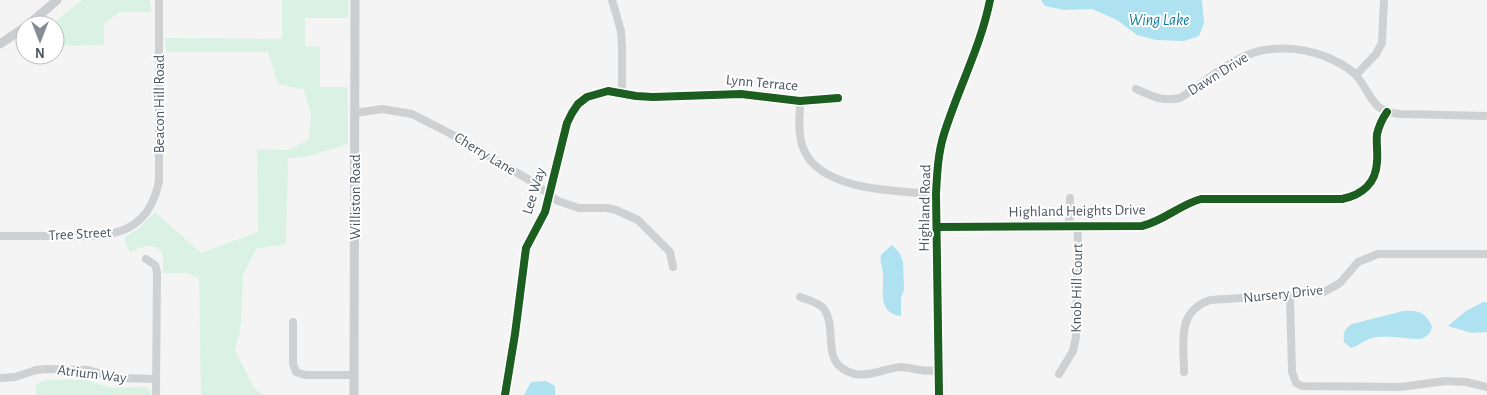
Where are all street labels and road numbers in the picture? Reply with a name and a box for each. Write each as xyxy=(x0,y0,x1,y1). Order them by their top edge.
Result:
street label: Dawn Drive xyxy=(1185,50,1251,98)
street label: Beacon Hill Road xyxy=(152,55,167,153)
street label: Lynn Terrace xyxy=(725,72,799,94)
street label: Cherry Lane xyxy=(452,130,518,178)
street label: Williston Road xyxy=(348,154,363,240)
street label: Highland Road xyxy=(917,164,933,252)
street label: Lee Way xyxy=(520,165,548,216)
street label: Highland Heights Drive xyxy=(1008,202,1146,220)
street label: Tree Street xyxy=(48,225,112,243)
street label: Knob Hill Court xyxy=(1069,243,1085,333)
street label: Nursery Drive xyxy=(1242,282,1324,306)
street label: Atrium Way xyxy=(57,362,128,386)

